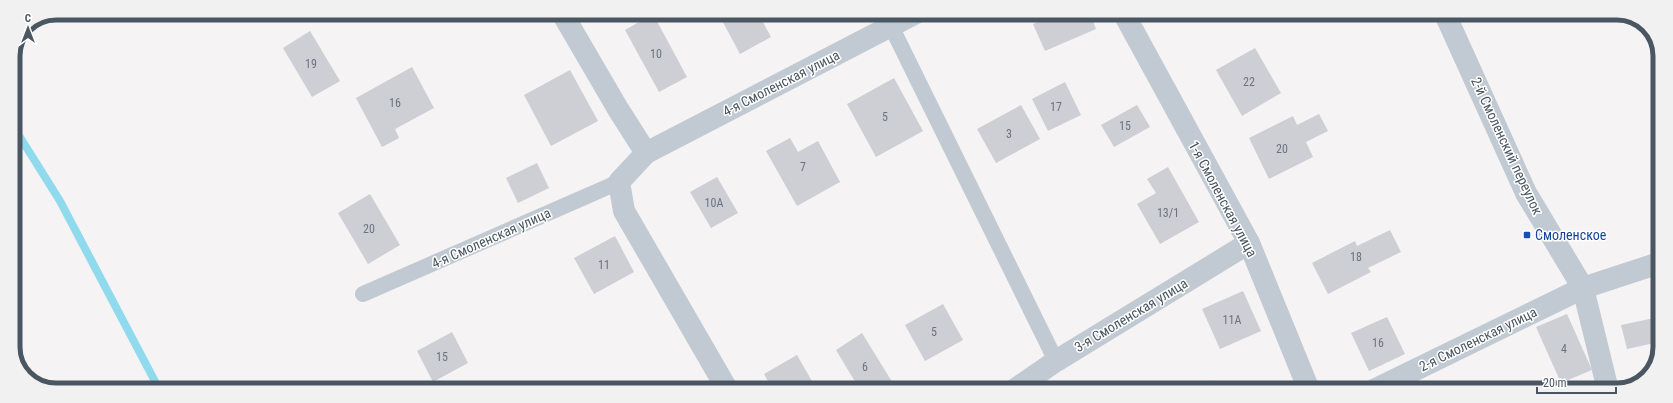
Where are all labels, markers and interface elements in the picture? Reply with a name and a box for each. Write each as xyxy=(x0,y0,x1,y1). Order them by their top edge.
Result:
north arrow xyxy=(8,8,48,48)
text: С xyxy=(25,12,31,25)
house number: 10 xyxy=(650,47,662,61)
street label: 4-я Смоленская улица xyxy=(720,47,842,119)
house number: 19 xyxy=(305,57,317,71)
house number: 22 xyxy=(1243,75,1255,89)
street label: 2-й Смоленский переулок xyxy=(1468,75,1546,217)
house number: 16 xyxy=(389,96,401,110)
house number: 17 xyxy=(1050,100,1062,114)
house number: 5 xyxy=(882,110,888,124)
house number: 15 xyxy=(1119,119,1131,133)
house number: 3 xyxy=(1006,127,1012,141)
street label: 1-я Смоленская улица xyxy=(1186,138,1260,260)
house number: 20 xyxy=(1276,142,1288,156)
house number: 7 xyxy=(800,160,806,174)
house number: 10А xyxy=(705,196,723,210)
street label: 4-я Смоленская улица xyxy=(429,204,553,272)
house number: 13/1 xyxy=(1157,206,1179,220)
house number: 20 xyxy=(363,222,375,236)
place label: Смоленское xyxy=(1535,227,1607,243)
marker: Смоленское xyxy=(1522,230,1532,240)
house number: 18 xyxy=(1350,250,1362,264)
house number: 11 xyxy=(598,258,610,272)
street label: 3-я Смоленская улица xyxy=(1072,275,1190,355)
street label: 2-я Смоленская улица xyxy=(1417,304,1539,374)
house number: 11А xyxy=(1223,313,1241,327)
house number: 5 xyxy=(931,325,937,339)
house number: 16 xyxy=(1372,336,1384,350)
house number: 4 xyxy=(1561,342,1567,356)
house number: 15 xyxy=(436,350,448,364)
house number: 6 xyxy=(862,360,868,374)
scale bar xyxy=(1537,369,1616,395)
text: 20 m xyxy=(1543,376,1567,390)

